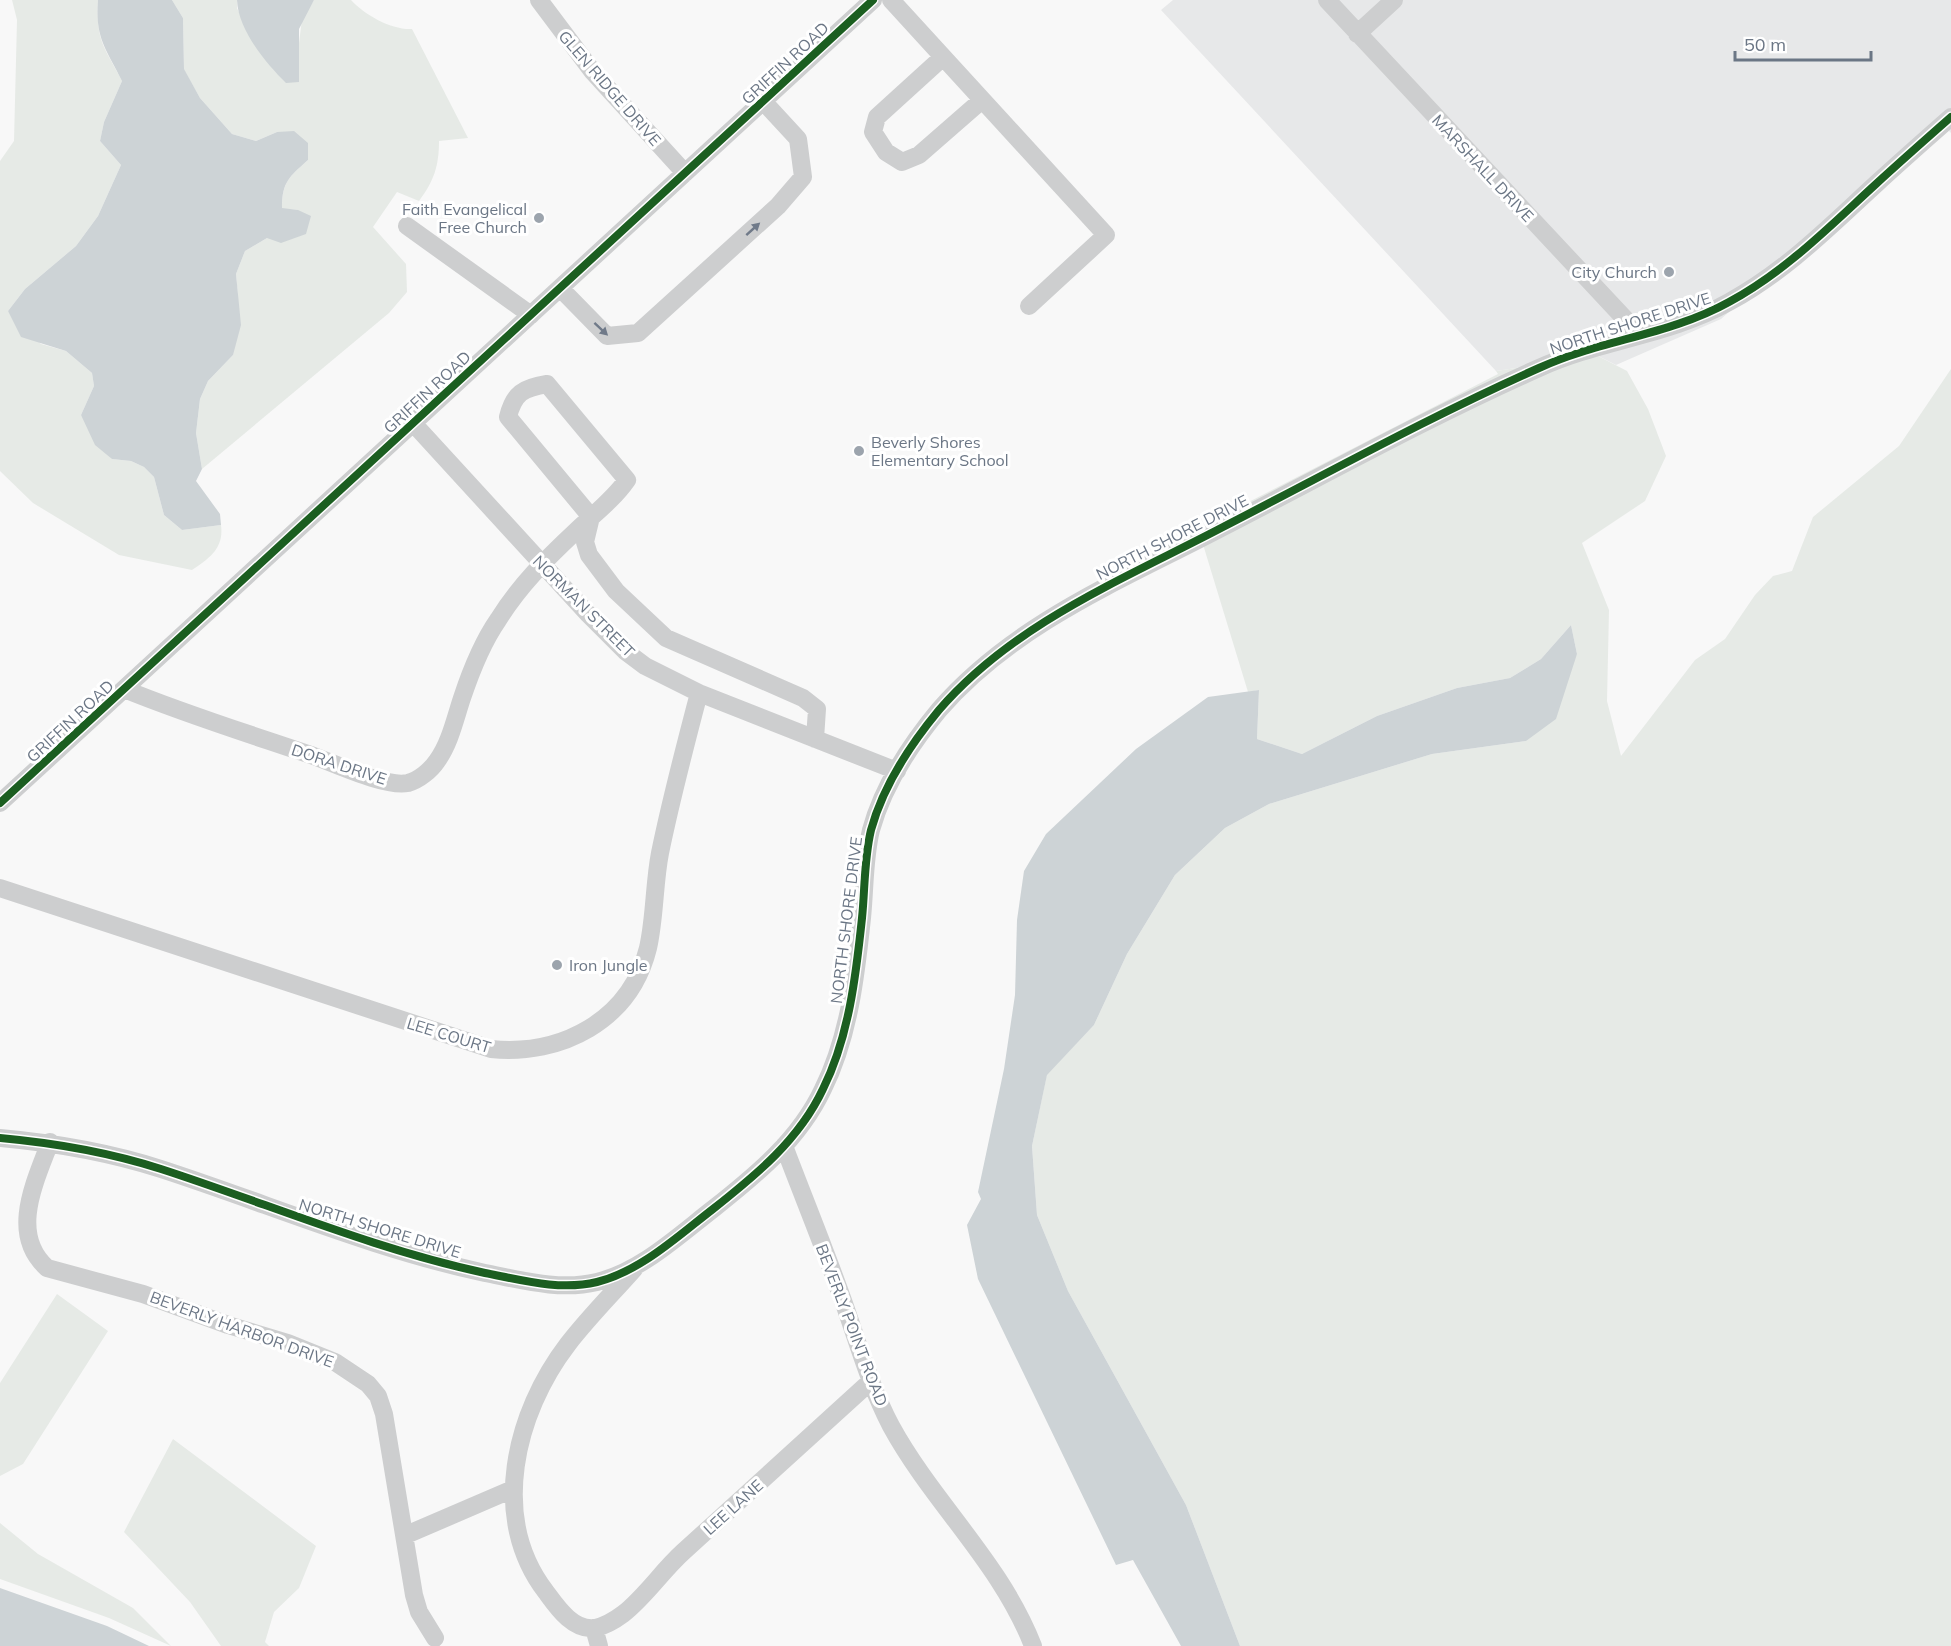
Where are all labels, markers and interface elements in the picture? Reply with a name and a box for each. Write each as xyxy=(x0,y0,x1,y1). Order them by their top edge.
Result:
street label: GRIFFIN ROAD xyxy=(737,17,833,109)
scale bar xyxy=(1735,24,1872,62)
street label: GLEN RIDGE DRIVE xyxy=(555,26,665,150)
text: 50 m xyxy=(1744,33,1786,56)
street label: MARSHALL DRIVE xyxy=(1428,110,1538,226)
place label: Faith Evangelical Free Church xyxy=(402,199,527,237)
marker: Faith Evangelical Free Church xyxy=(532,211,546,225)
one-way arrow xyxy=(745,222,760,236)
place label: City Church xyxy=(1571,262,1657,282)
marker: City Church xyxy=(1662,265,1676,279)
street label: NORTH SHORE DRIVE xyxy=(1547,288,1713,358)
one-way arrow xyxy=(594,322,609,336)
street label: GRIFFIN ROAD xyxy=(379,346,475,438)
place label: Beverly Shores Elementary School xyxy=(871,432,1009,470)
marker: Beverly Shores Elementary School xyxy=(852,444,866,458)
street label: NORTH SHORE DRIVE xyxy=(1093,490,1251,584)
street label: NORMAN STREET xyxy=(529,551,639,661)
street label: GRIFFIN ROAD xyxy=(22,675,118,767)
street label: DORA DRIVE xyxy=(289,739,389,789)
street label: NORTH SHORE DRIVE xyxy=(826,835,866,1005)
place label: Iron Jungle xyxy=(569,955,648,975)
marker: Iron Jungle xyxy=(550,958,564,972)
street label: LEE COURT xyxy=(405,1013,494,1057)
street label: NORTH SHORE DRIVE xyxy=(297,1194,463,1262)
street label: BEVERLY POINT ROAD xyxy=(812,1241,892,1409)
street label: BEVERLY HARBOR DRIVE xyxy=(147,1286,337,1372)
street label: LEE LANE xyxy=(699,1475,767,1539)

